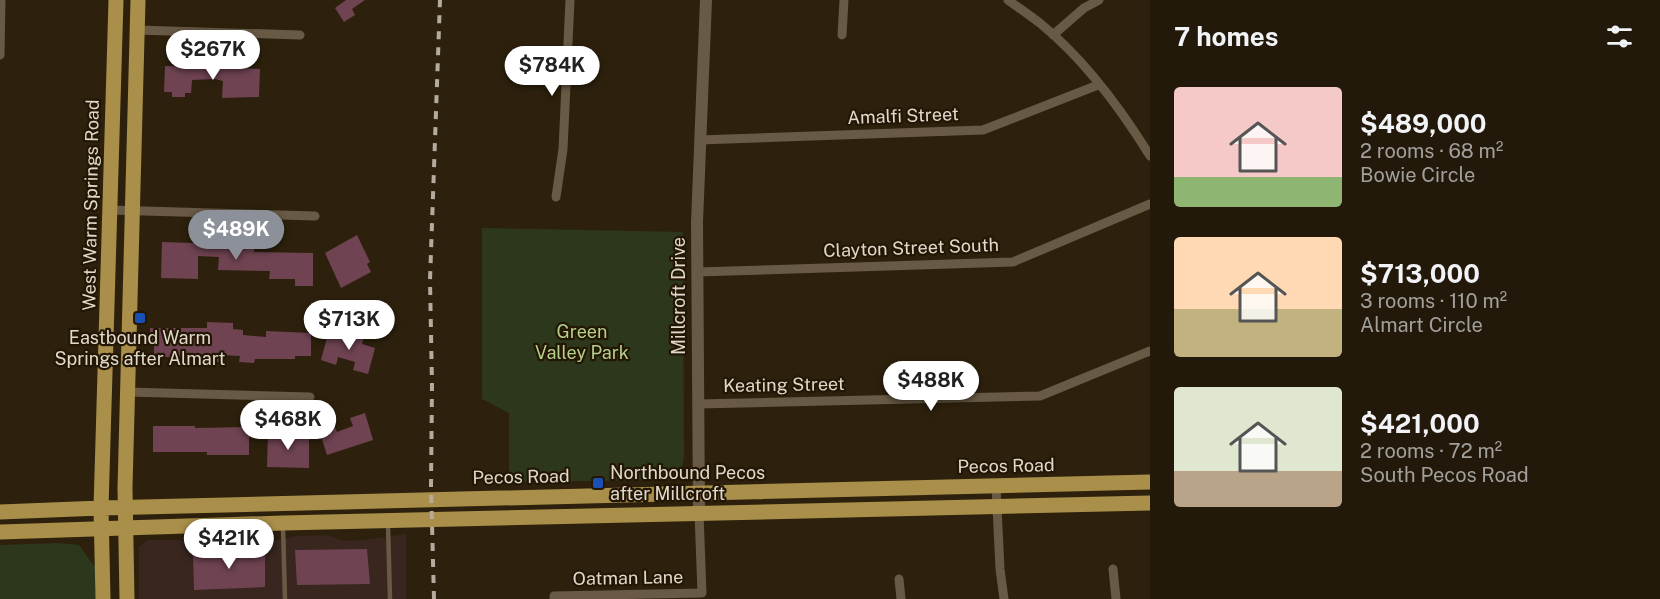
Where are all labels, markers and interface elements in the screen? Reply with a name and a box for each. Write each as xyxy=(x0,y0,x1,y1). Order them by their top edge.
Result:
icon: filters xyxy=(1603,20,1636,53)
text: 7 homes xyxy=(1174,21,1278,52)
pin: $267K xyxy=(171,30,255,81)
text: $267K xyxy=(180,37,246,61)
pin: $784K xyxy=(510,46,594,97)
text: $784K xyxy=(519,53,585,77)
street label: West Warm Springs Road xyxy=(78,99,103,311)
street label: Amalfi Street xyxy=(847,103,959,128)
text: $489,000 xyxy=(1360,108,1487,139)
icon: home xyxy=(1222,111,1294,183)
text: 2 rooms · 68 m² xyxy=(1360,139,1503,163)
text: Bowie Circle xyxy=(1360,163,1475,187)
pin: $489K xyxy=(194,210,278,261)
text: $489K xyxy=(202,217,270,241)
street label: Clayton Street South xyxy=(823,234,999,261)
street label: Millcroft Drive xyxy=(668,237,689,355)
text: $713,000 xyxy=(1360,258,1480,289)
icon: home xyxy=(1222,261,1294,333)
text: 3 rooms · 110 m² xyxy=(1360,289,1507,313)
pin: $713K xyxy=(307,300,391,351)
text: $713K xyxy=(318,307,380,331)
marker: Eastbound Warm Springs after Almart xyxy=(133,311,147,325)
text: Almart Circle xyxy=(1360,313,1483,337)
park label: Green Valley Park xyxy=(535,321,629,363)
place label: Eastbound Warm Springs after Almart xyxy=(54,327,226,369)
pin: $488K xyxy=(889,361,973,412)
text: $488K xyxy=(897,368,965,392)
street label: Keating Street xyxy=(723,373,845,396)
pin: $468K xyxy=(246,400,330,451)
text: $468K xyxy=(254,407,322,431)
text: $421,000 xyxy=(1360,408,1480,439)
icon: home xyxy=(1222,411,1294,483)
text: 2 rooms · 72 m² xyxy=(1360,439,1502,463)
street label: Pecos Road xyxy=(957,454,1055,477)
place label: Northbound Pecos after Millcroft xyxy=(610,462,765,504)
text: South Pecos Road xyxy=(1360,463,1529,487)
street label: Pecos Road xyxy=(472,465,570,488)
marker: Northbound Pecos after Millcroft xyxy=(591,476,605,490)
pin: $421K xyxy=(187,519,271,570)
text: $421K xyxy=(198,526,260,550)
street label: Oatman Lane xyxy=(573,566,683,589)

